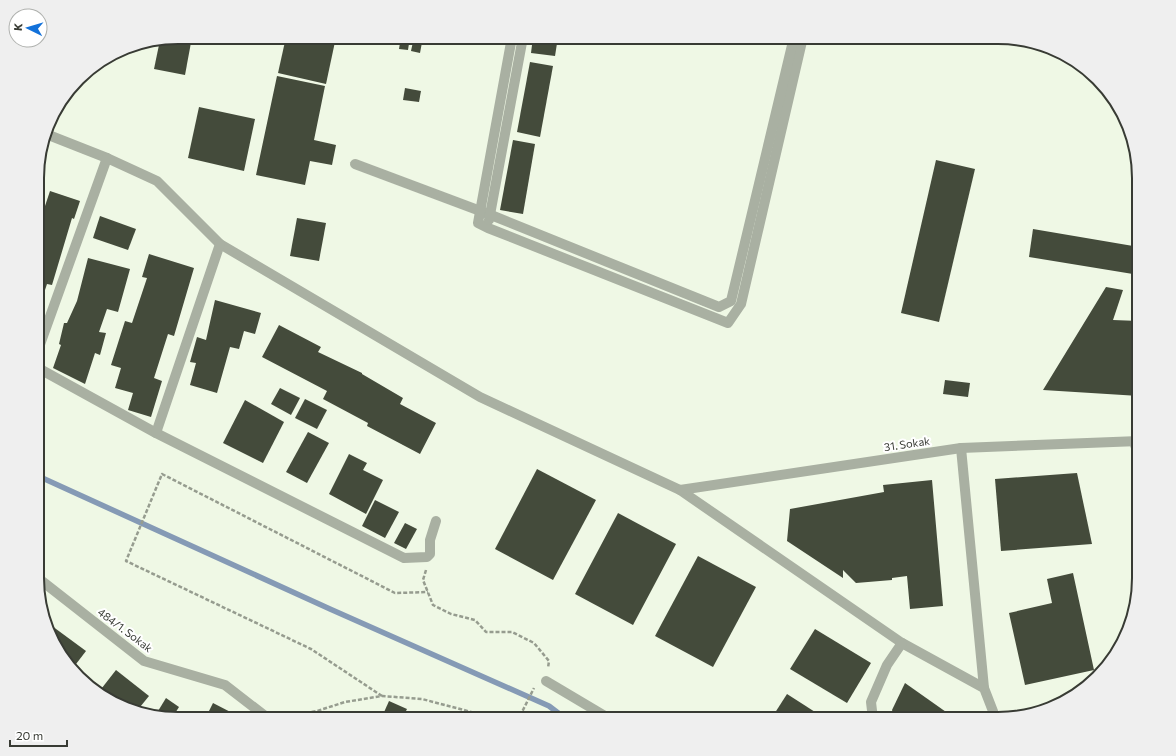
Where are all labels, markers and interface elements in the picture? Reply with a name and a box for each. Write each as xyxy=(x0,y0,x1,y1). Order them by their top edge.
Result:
north arrow xyxy=(8,8,48,48)
text: K xyxy=(11,22,24,31)
street label: 31. Sokak xyxy=(883,434,931,453)
street label: 484/1. Sokak xyxy=(95,605,155,654)
scale bar xyxy=(10,722,67,748)
text: 20 m xyxy=(16,728,43,742)

